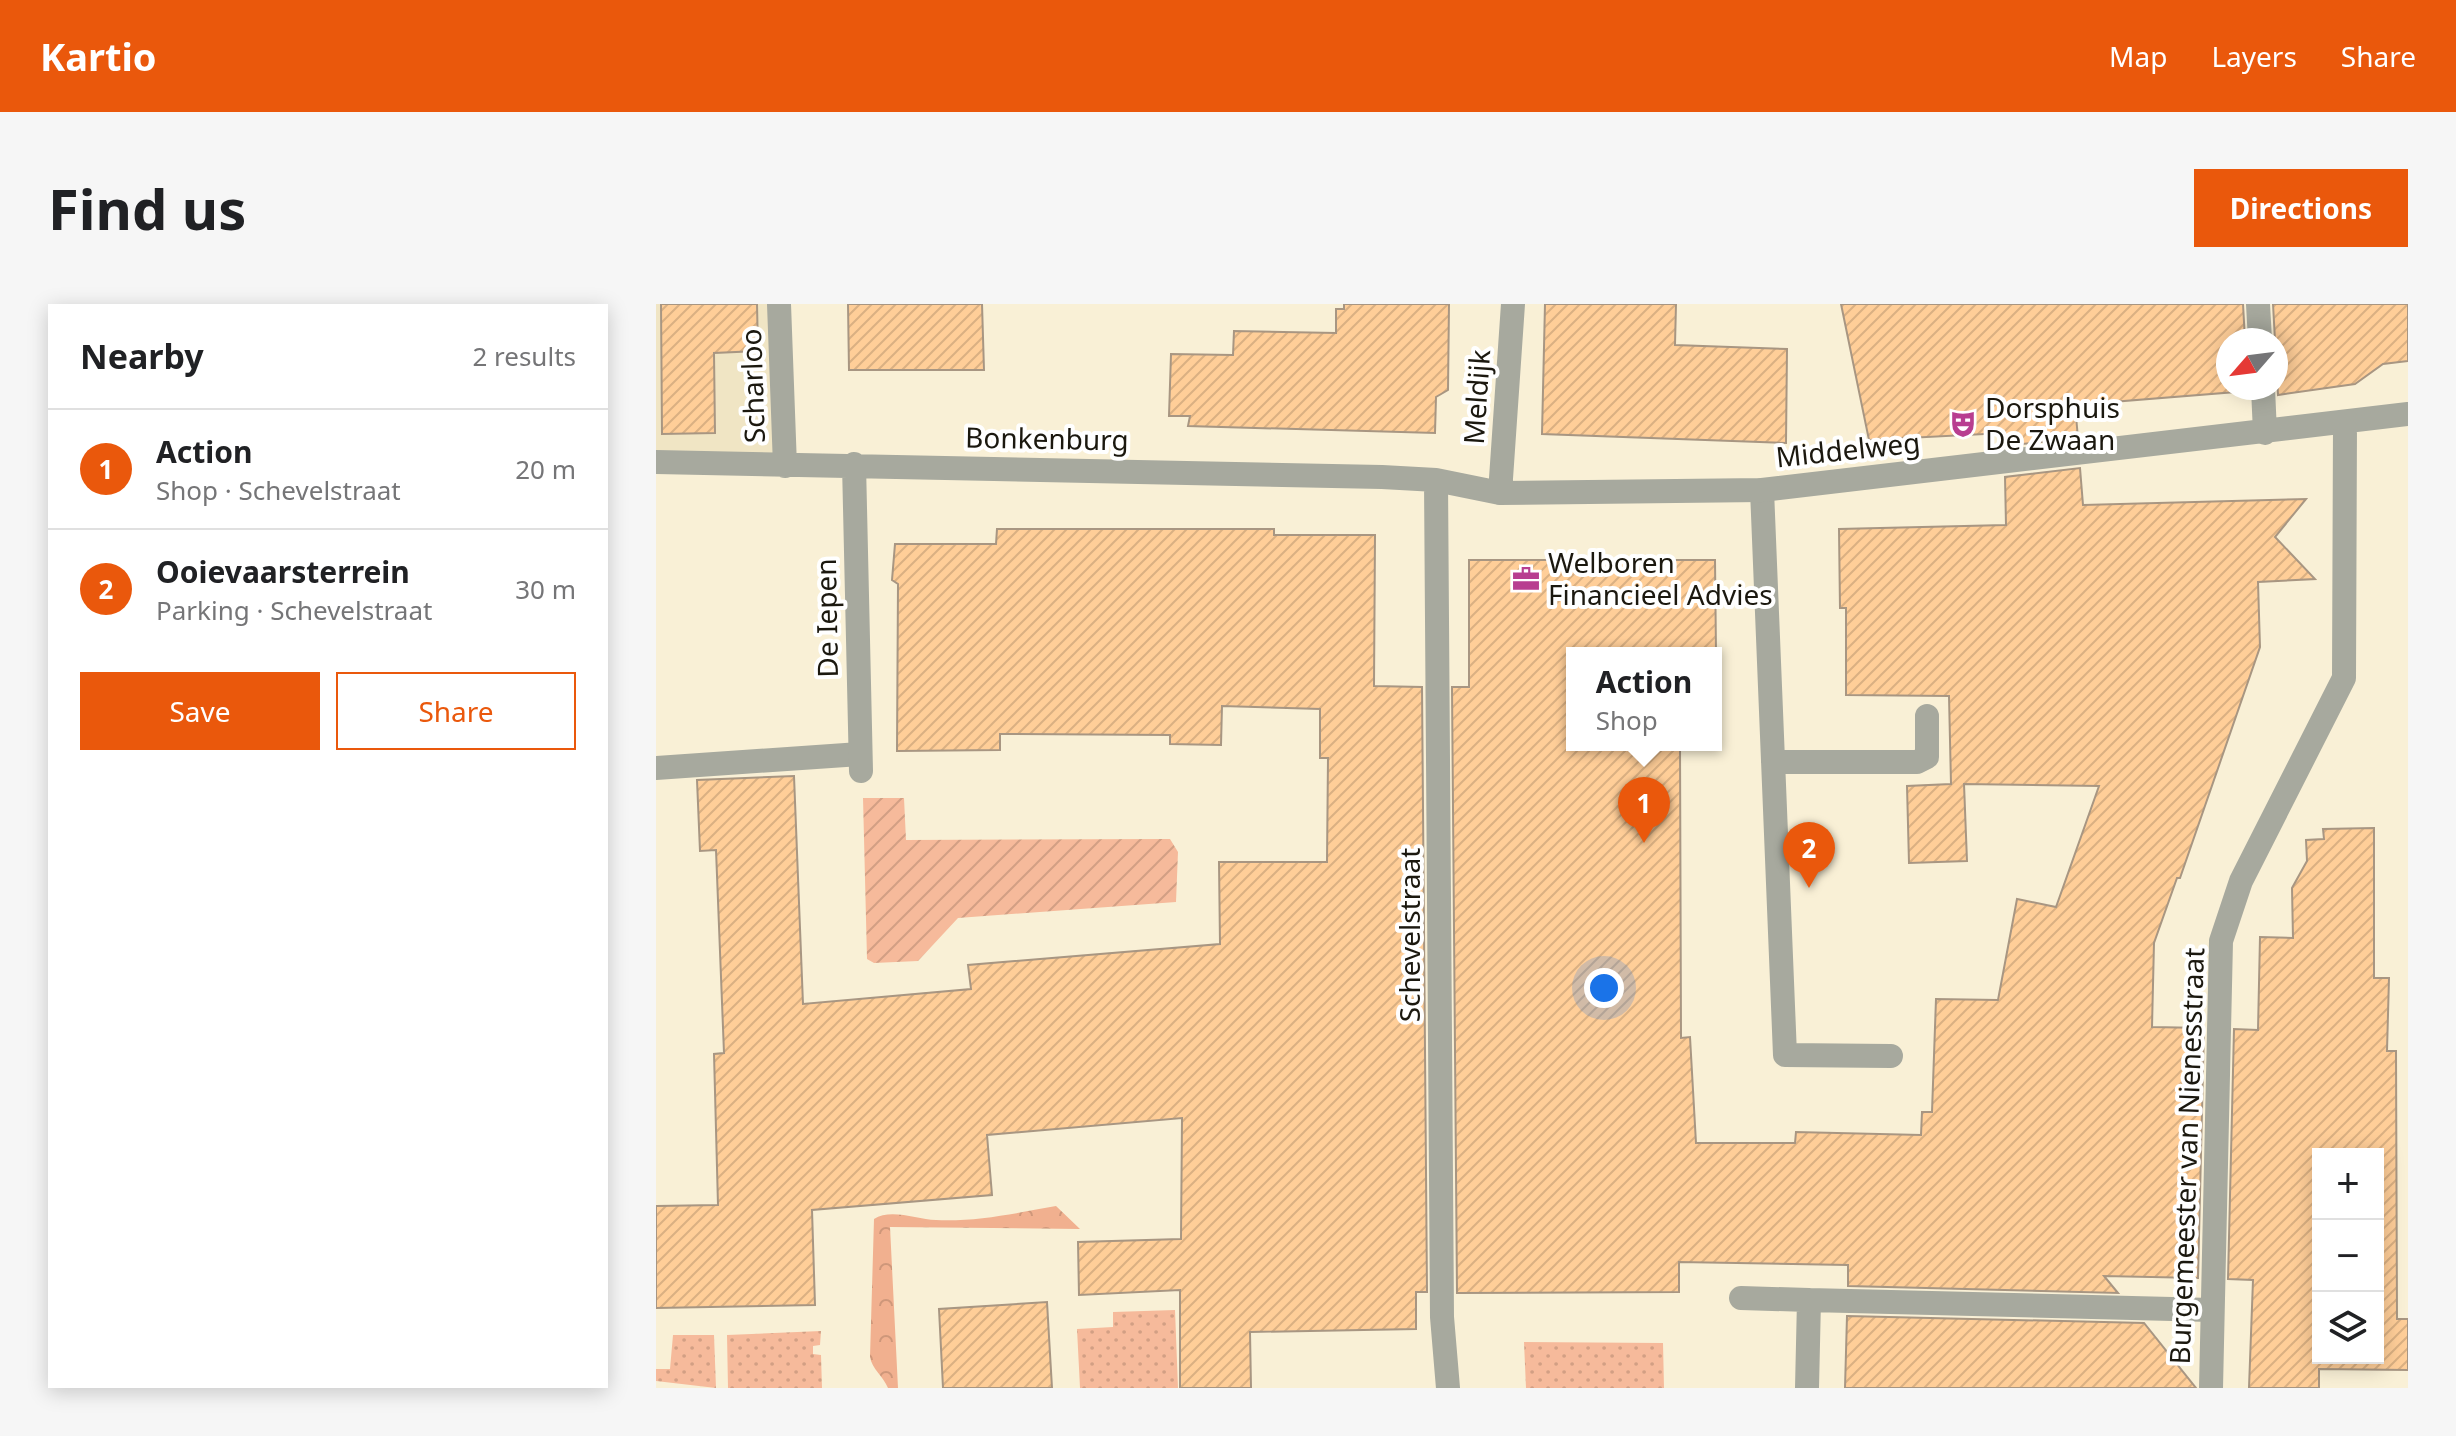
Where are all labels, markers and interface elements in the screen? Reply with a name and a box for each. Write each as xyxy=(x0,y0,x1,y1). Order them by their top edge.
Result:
text: Kartio xyxy=(40,30,157,82)
text: Map xyxy=(2109,37,2167,75)
text: Layers xyxy=(2211,37,2297,75)
text: Share xyxy=(2341,37,2416,75)
button: Directions xyxy=(2194,169,2408,247)
text: Find us xyxy=(48,170,246,246)
street label: Scharloo xyxy=(731,328,773,444)
north arrow xyxy=(2216,328,2288,400)
text: Nearby xyxy=(80,333,204,379)
text: 2 results xyxy=(472,338,576,374)
street label: Meldijk xyxy=(1454,348,1498,446)
place label: Dorsphuis De Zwaan xyxy=(1985,388,2120,458)
theatre icon: Dorsphuis De Zwaan xyxy=(1948,409,1978,439)
street label: Bonkenburg xyxy=(965,418,1129,458)
street label: Middelweg xyxy=(1774,423,1922,475)
text: Action xyxy=(156,431,252,472)
text: 1 xyxy=(99,451,113,487)
text: 20 m xyxy=(515,451,576,487)
text: Shop · Schevelstraat xyxy=(156,472,401,508)
place label: Welboren Financieel Advies xyxy=(1548,543,1773,613)
text: Ooievaarsterrein xyxy=(156,551,410,592)
street label: De Iepen xyxy=(806,558,846,678)
office icon: Welboren Financieel Advies xyxy=(1511,564,1541,594)
text: 2 xyxy=(99,571,113,607)
text: 30 m xyxy=(515,571,576,607)
text: Parking · Schevelstraat xyxy=(156,592,432,628)
popup xyxy=(1566,647,1722,751)
text: Action xyxy=(1596,661,1692,702)
button: Save xyxy=(80,672,320,750)
button: Share xyxy=(336,672,576,750)
text: Shop xyxy=(1596,702,1658,738)
pin: 1 xyxy=(1618,777,1670,843)
pin: 2 xyxy=(1783,822,1835,888)
street label: Schevelstraat xyxy=(1390,848,1428,1022)
street label: Burgemeester van Nienesstraat xyxy=(2160,947,2212,1365)
your location xyxy=(1584,968,1624,1008)
map controls xyxy=(2312,1148,2384,1364)
button: + xyxy=(2312,1148,2384,1220)
button: − xyxy=(2312,1220,2384,1292)
button: layers xyxy=(2312,1292,2384,1364)

